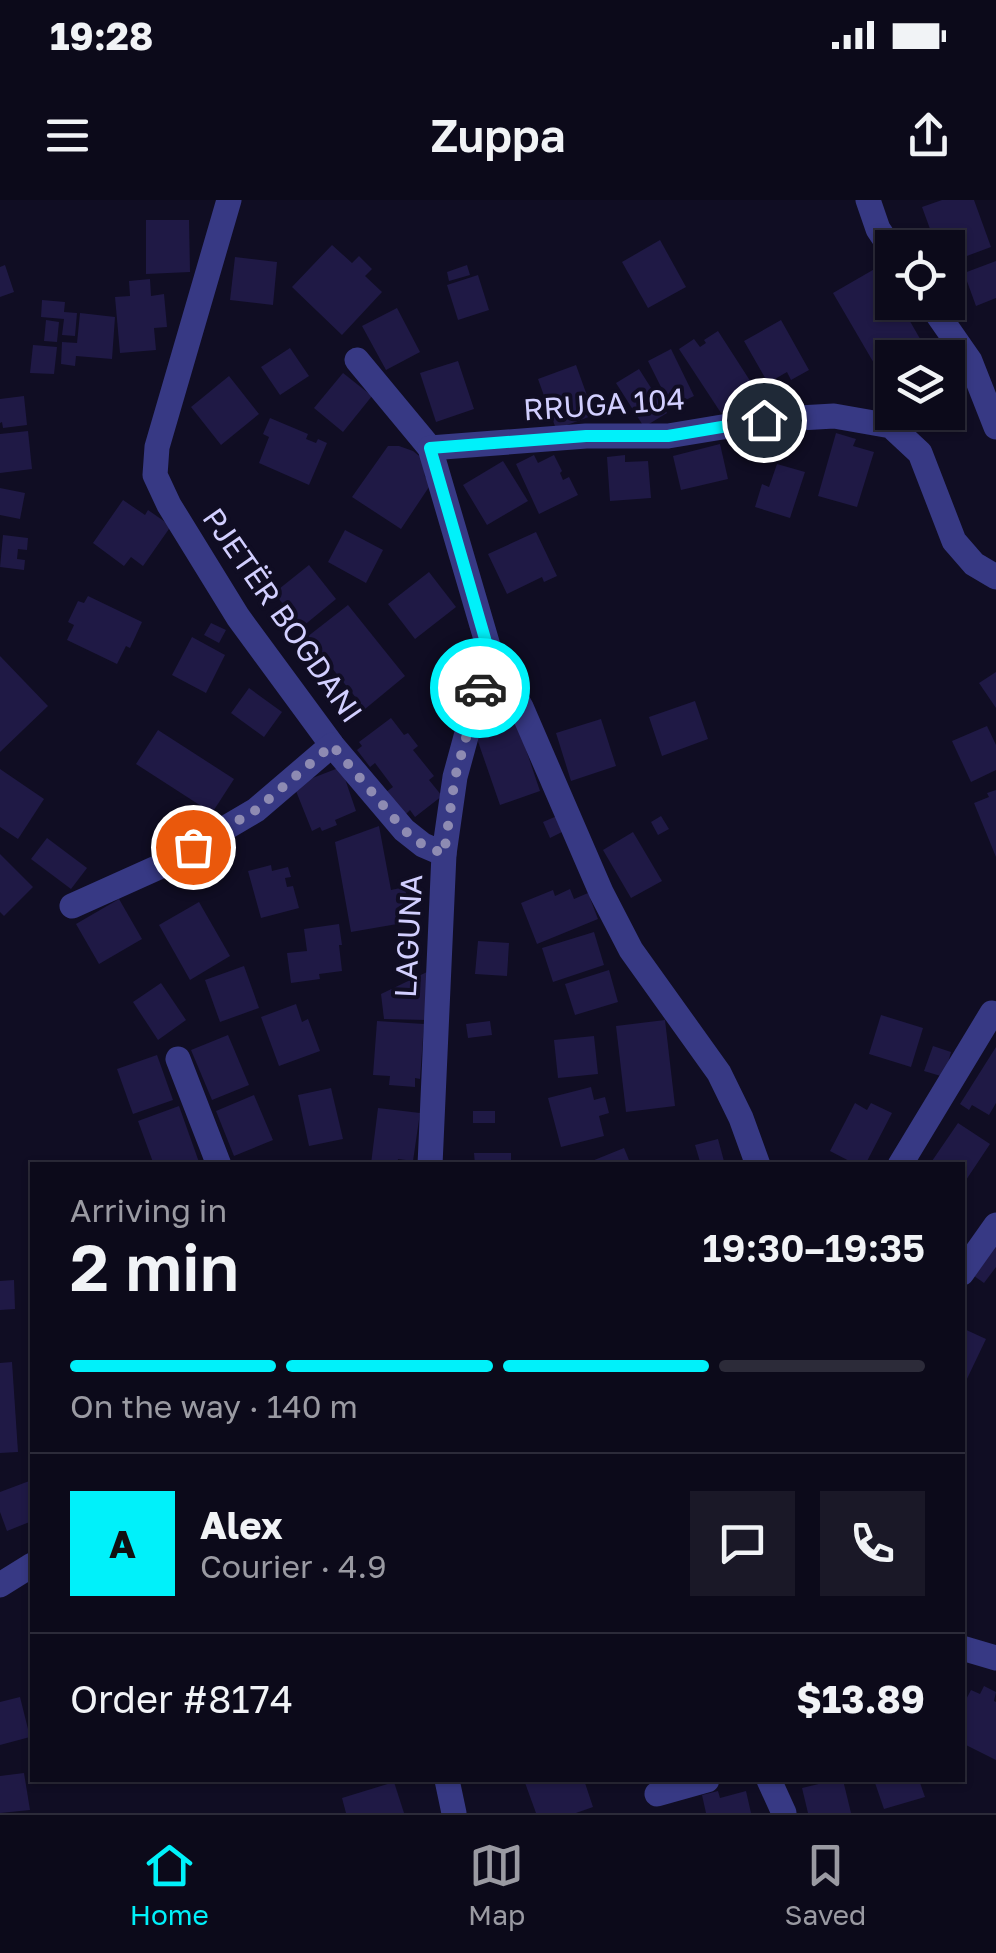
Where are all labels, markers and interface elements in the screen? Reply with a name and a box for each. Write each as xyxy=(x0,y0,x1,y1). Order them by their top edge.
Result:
text: 19:28 xyxy=(50,13,153,58)
icon: menu xyxy=(40,108,95,163)
text: Zuppa xyxy=(430,108,566,162)
icon: share xyxy=(901,108,956,163)
map controls xyxy=(875,230,965,430)
button: locate xyxy=(875,230,965,320)
button: layers xyxy=(875,340,965,430)
pin xyxy=(722,378,807,463)
street label: RRUGA 104 xyxy=(522,380,686,428)
icon: home xyxy=(737,393,792,448)
street label: PJETËR BOGDANI xyxy=(196,501,370,729)
courier xyxy=(430,638,530,738)
icon: car xyxy=(453,661,508,716)
pin xyxy=(151,805,236,890)
icon: bag xyxy=(166,820,221,875)
street label: LAGUNA xyxy=(387,873,429,999)
text: Arriving in xyxy=(70,1191,227,1229)
text: 19:30–19:35 xyxy=(703,1225,925,1270)
text: 2 min xyxy=(70,1227,239,1305)
text: On the way · 140 m xyxy=(70,1387,358,1425)
button: chat xyxy=(690,1491,795,1596)
button: phone xyxy=(820,1491,925,1596)
text: Alex xyxy=(200,1502,283,1547)
text: A xyxy=(109,1521,136,1566)
text: Courier · 4.9 xyxy=(200,1547,387,1585)
text: Order #8174 xyxy=(70,1676,293,1721)
text: $13.89 xyxy=(796,1676,925,1721)
tab: Home xyxy=(130,1838,209,1931)
tab: Map xyxy=(468,1838,525,1931)
tab: Saved xyxy=(785,1838,866,1931)

